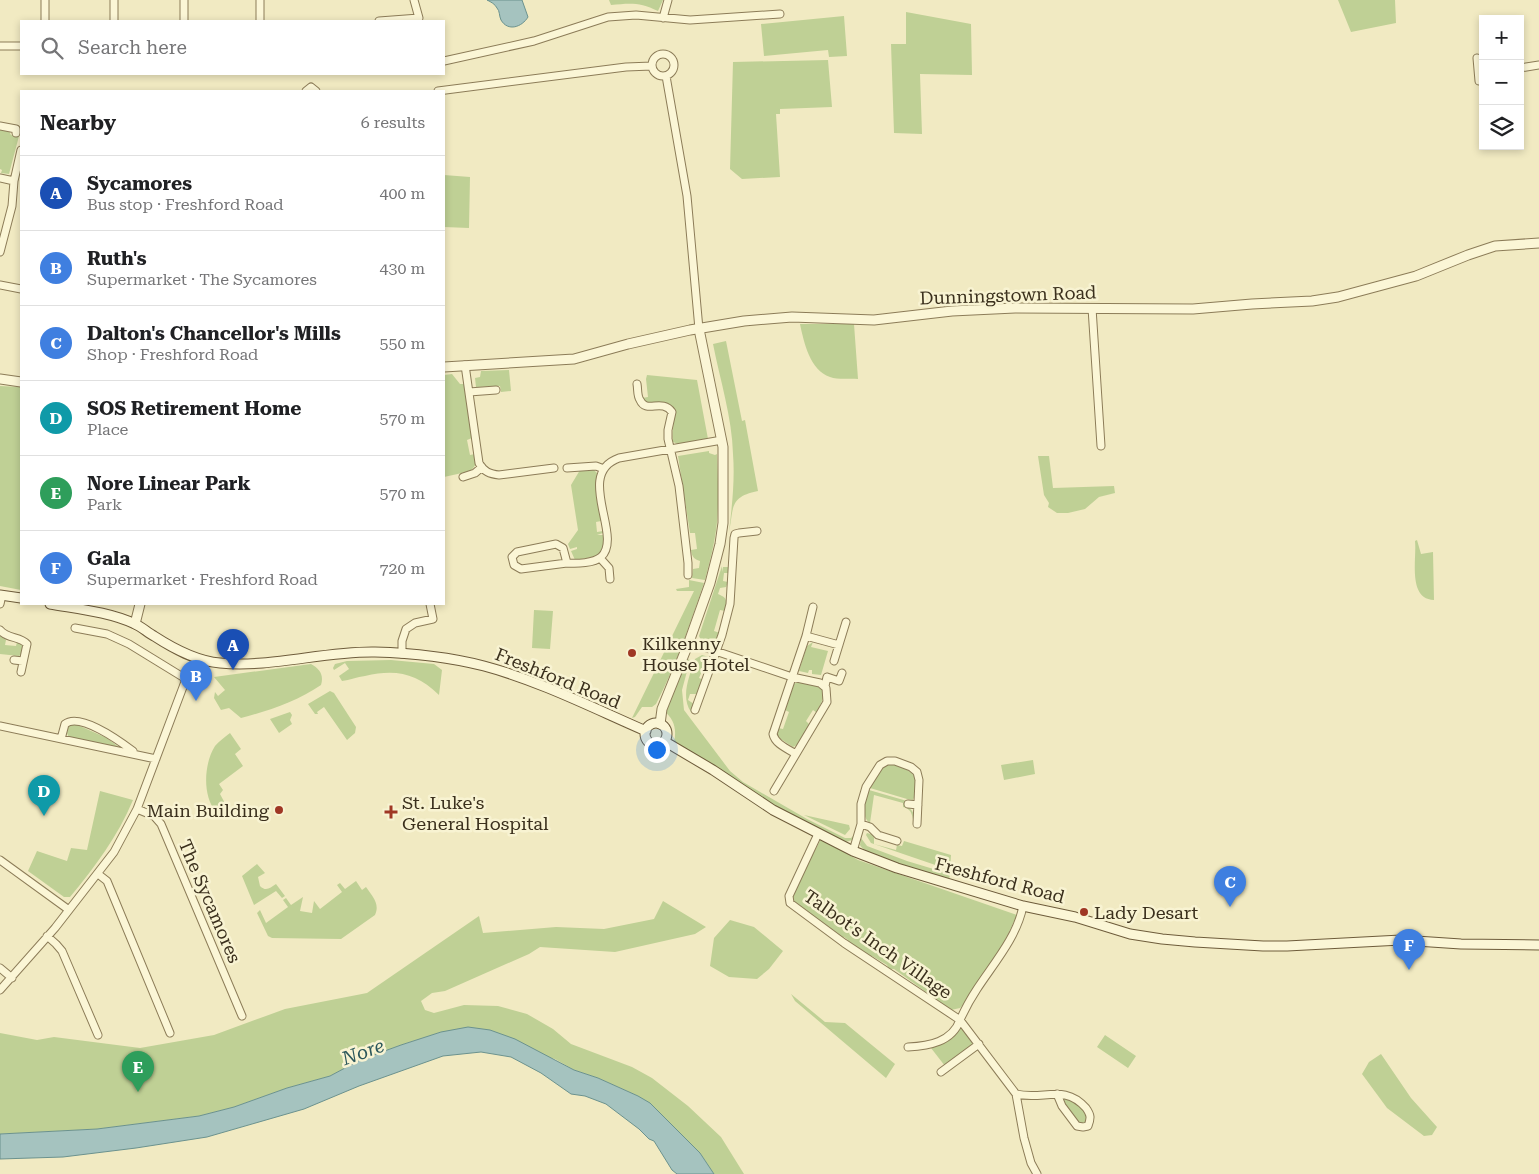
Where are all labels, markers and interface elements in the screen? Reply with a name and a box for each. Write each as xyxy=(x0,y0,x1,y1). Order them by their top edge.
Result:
map controls xyxy=(1479,15,1524,150)
button: + xyxy=(1479,15,1524,60)
search box xyxy=(20,20,445,75)
icon: search xyxy=(38,34,66,62)
text: Search here xyxy=(78,36,187,59)
button: − xyxy=(1479,60,1524,105)
button: layers xyxy=(1479,105,1524,150)
text: Nearby xyxy=(40,111,116,135)
text: 6 results xyxy=(361,113,425,132)
text: Sycamores xyxy=(87,172,192,195)
text: A xyxy=(50,184,62,203)
text: 400 m xyxy=(379,184,425,203)
text: Bus stop · Freshford Road xyxy=(87,195,284,214)
text: Ruth's xyxy=(87,247,147,270)
text: B xyxy=(50,259,62,278)
text: 430 m xyxy=(379,259,425,278)
text: Supermarket · The Sycamores xyxy=(87,270,317,289)
street label: Dunningstown Road xyxy=(919,281,1097,309)
text: Dalton's Chancellor's Mills xyxy=(87,322,341,345)
text: C xyxy=(50,334,62,353)
text: 550 m xyxy=(379,334,425,353)
text: Shop · Freshford Road xyxy=(87,345,258,364)
text: SOS Retirement Home xyxy=(87,397,301,420)
text: D xyxy=(50,409,62,428)
text: 570 m xyxy=(379,409,425,428)
text: Place xyxy=(87,420,128,439)
text: Nore Linear Park xyxy=(87,472,251,495)
text: E xyxy=(51,484,61,503)
text: 570 m xyxy=(379,484,425,503)
text: Park xyxy=(87,495,122,514)
text: Gala xyxy=(87,547,130,570)
text: F xyxy=(51,559,61,578)
text: 720 m xyxy=(379,559,425,578)
text: Supermarket · Freshford Road xyxy=(87,570,318,589)
pin: A xyxy=(217,629,249,670)
place label: Kilkenny House Hotel xyxy=(642,633,750,675)
street label: Freshford Road xyxy=(492,643,624,713)
marker: Kilkenny House Hotel xyxy=(626,647,638,659)
pin: B xyxy=(180,660,212,701)
your location xyxy=(644,737,670,763)
pin: D xyxy=(28,775,60,816)
place label: St. Luke's General Hospital xyxy=(402,792,549,834)
place label: Main Building xyxy=(147,800,270,821)
marker: Main Building xyxy=(273,804,285,816)
marker: St. Luke's General Hospital xyxy=(384,805,398,819)
street label: The Sycamores xyxy=(174,836,246,966)
street label: Freshford Road xyxy=(933,853,1068,908)
pin: C xyxy=(1214,866,1246,907)
street label: Talbot's Inch Village xyxy=(800,885,956,1003)
place label: Lady Desart xyxy=(1094,902,1198,923)
marker: Lady Desart xyxy=(1078,906,1090,918)
pin: F xyxy=(1393,929,1425,970)
water label: Nore xyxy=(338,1034,388,1071)
pin: E xyxy=(122,1051,154,1092)

